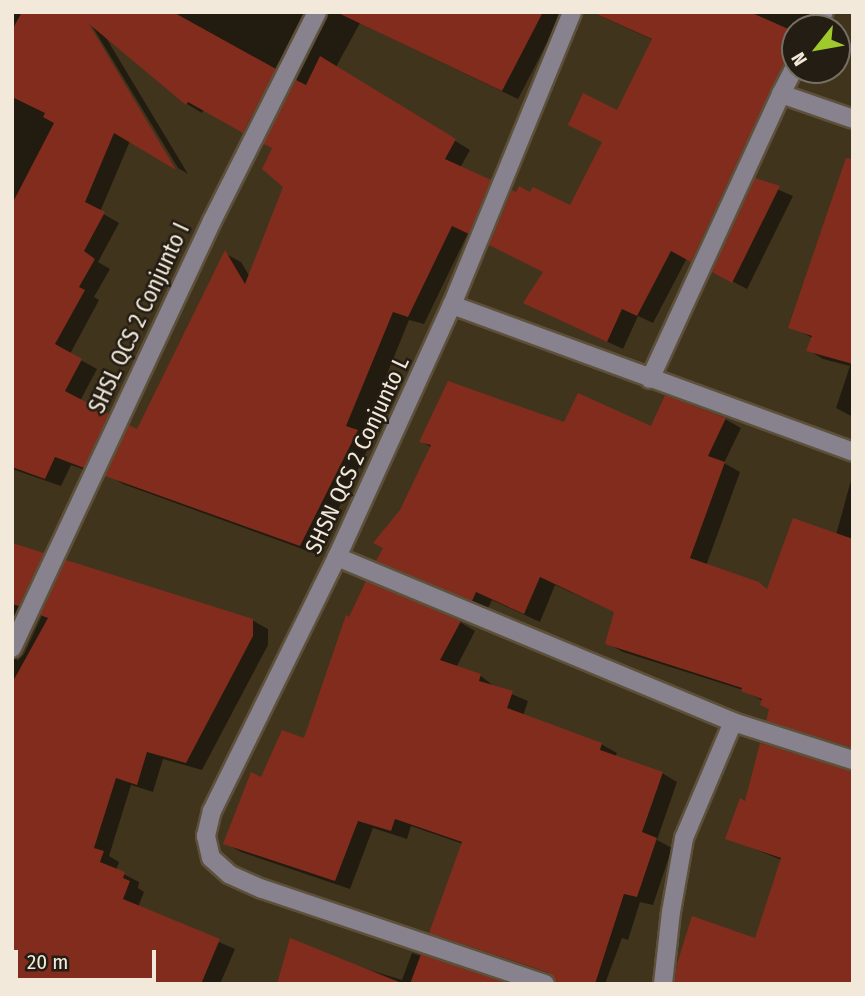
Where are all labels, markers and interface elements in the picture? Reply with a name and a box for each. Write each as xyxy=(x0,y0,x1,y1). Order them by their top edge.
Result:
north arrow xyxy=(781,14,851,84)
text: N xyxy=(786,48,812,70)
street label: SHSL QCS 2 Conjunto I xyxy=(83,218,195,418)
street label: SHSN QCS 2 Conjunto L xyxy=(299,352,415,558)
scale bar xyxy=(18,936,159,980)
text: 20 m xyxy=(27,949,68,975)

